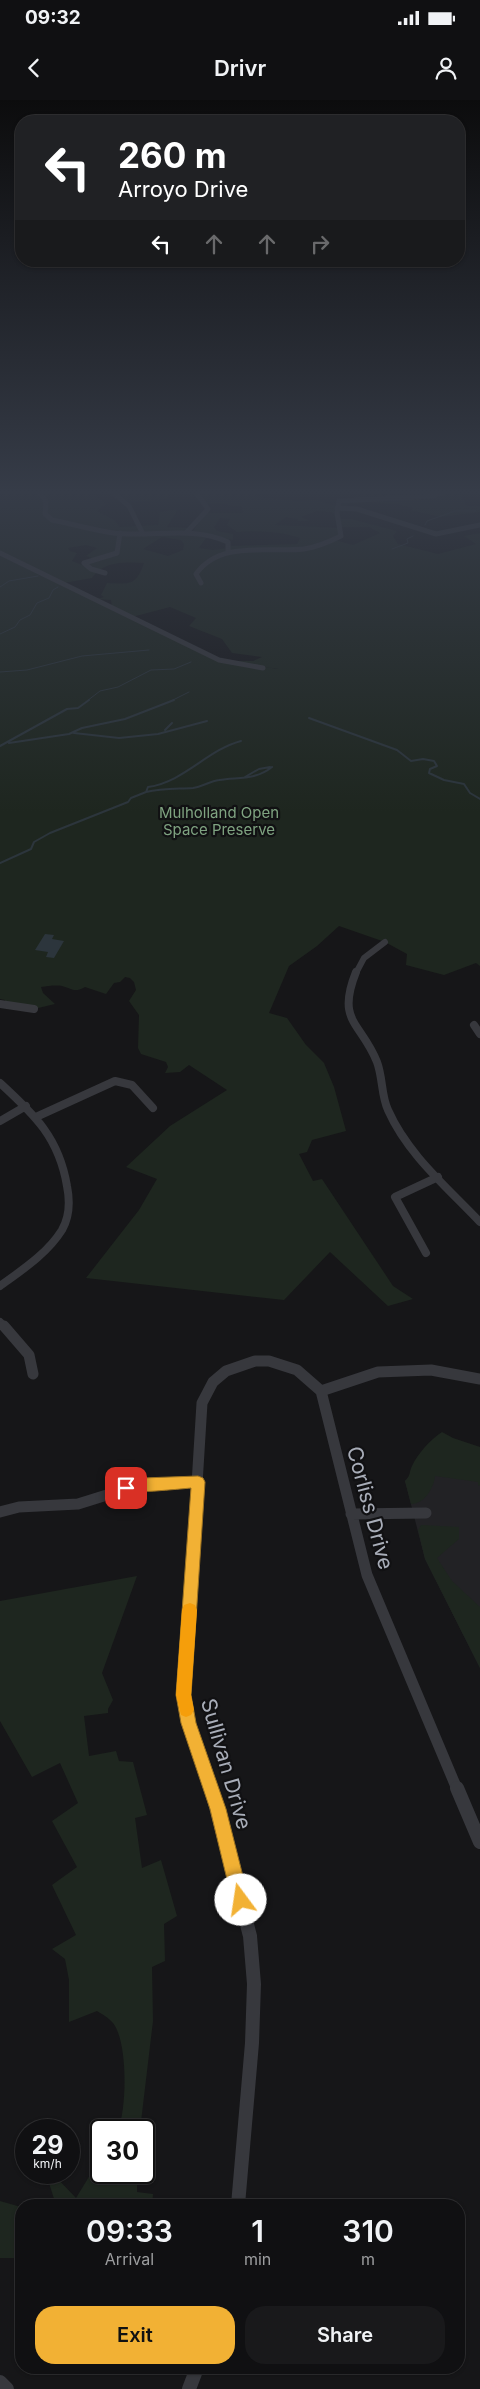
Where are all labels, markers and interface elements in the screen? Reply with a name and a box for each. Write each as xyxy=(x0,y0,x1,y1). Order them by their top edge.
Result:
text: 09:32 xyxy=(25,6,81,29)
icon: back xyxy=(20,54,48,82)
icon: person xyxy=(432,54,460,82)
text: Drivr xyxy=(214,55,266,81)
text: 260 m xyxy=(118,134,227,176)
icon: left xyxy=(35,135,100,200)
text: Arroyo Drive xyxy=(118,176,248,202)
icon: left xyxy=(147,230,175,258)
icon: ahead xyxy=(200,230,228,258)
icon: ahead xyxy=(253,230,281,258)
icon: right xyxy=(306,230,334,258)
park label: Mulholland Open Space Preserve xyxy=(159,803,279,839)
street label: Corliss Drive xyxy=(342,1444,399,1572)
pin xyxy=(105,1467,147,1509)
icon: arrive xyxy=(112,1474,140,1502)
street label: Sullivan Drive xyxy=(196,1695,257,1832)
position arrow xyxy=(214,1873,266,1925)
speed limit sign: 30 xyxy=(90,2119,155,2184)
text: 29 xyxy=(32,2130,63,2160)
text: km/h xyxy=(33,2156,62,2171)
text: 09:33 xyxy=(86,2213,173,2249)
text: 1 xyxy=(251,2213,264,2249)
text: 310 xyxy=(342,2213,394,2249)
text: Arrival xyxy=(105,2249,154,2269)
text: min xyxy=(244,2249,271,2269)
text: m xyxy=(361,2249,375,2269)
button: Exit xyxy=(35,2306,235,2364)
button: Share xyxy=(245,2306,445,2364)

